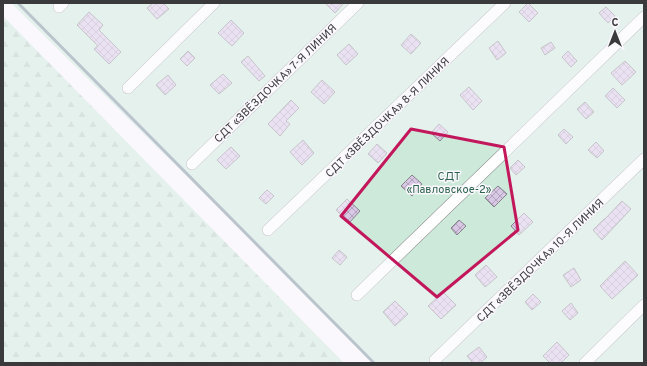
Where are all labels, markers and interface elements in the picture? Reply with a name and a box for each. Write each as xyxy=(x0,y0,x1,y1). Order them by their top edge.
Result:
north arrow xyxy=(595,12,635,52)
text: С xyxy=(611,16,619,30)
street label: СДТ «ЗВЁЗДОЧКА» 7-Я ЛИНИЯ xyxy=(211,21,340,146)
street label: СДТ «ЗВЁЗДОЧКА» 8-Я ЛИНИЯ xyxy=(322,54,453,181)
park label: СДТ «Павловское-2» xyxy=(406,170,492,197)
street label: СДТ «ЗВЁЗДОЧКА» 10-Я ЛИНИЯ xyxy=(473,195,607,325)

